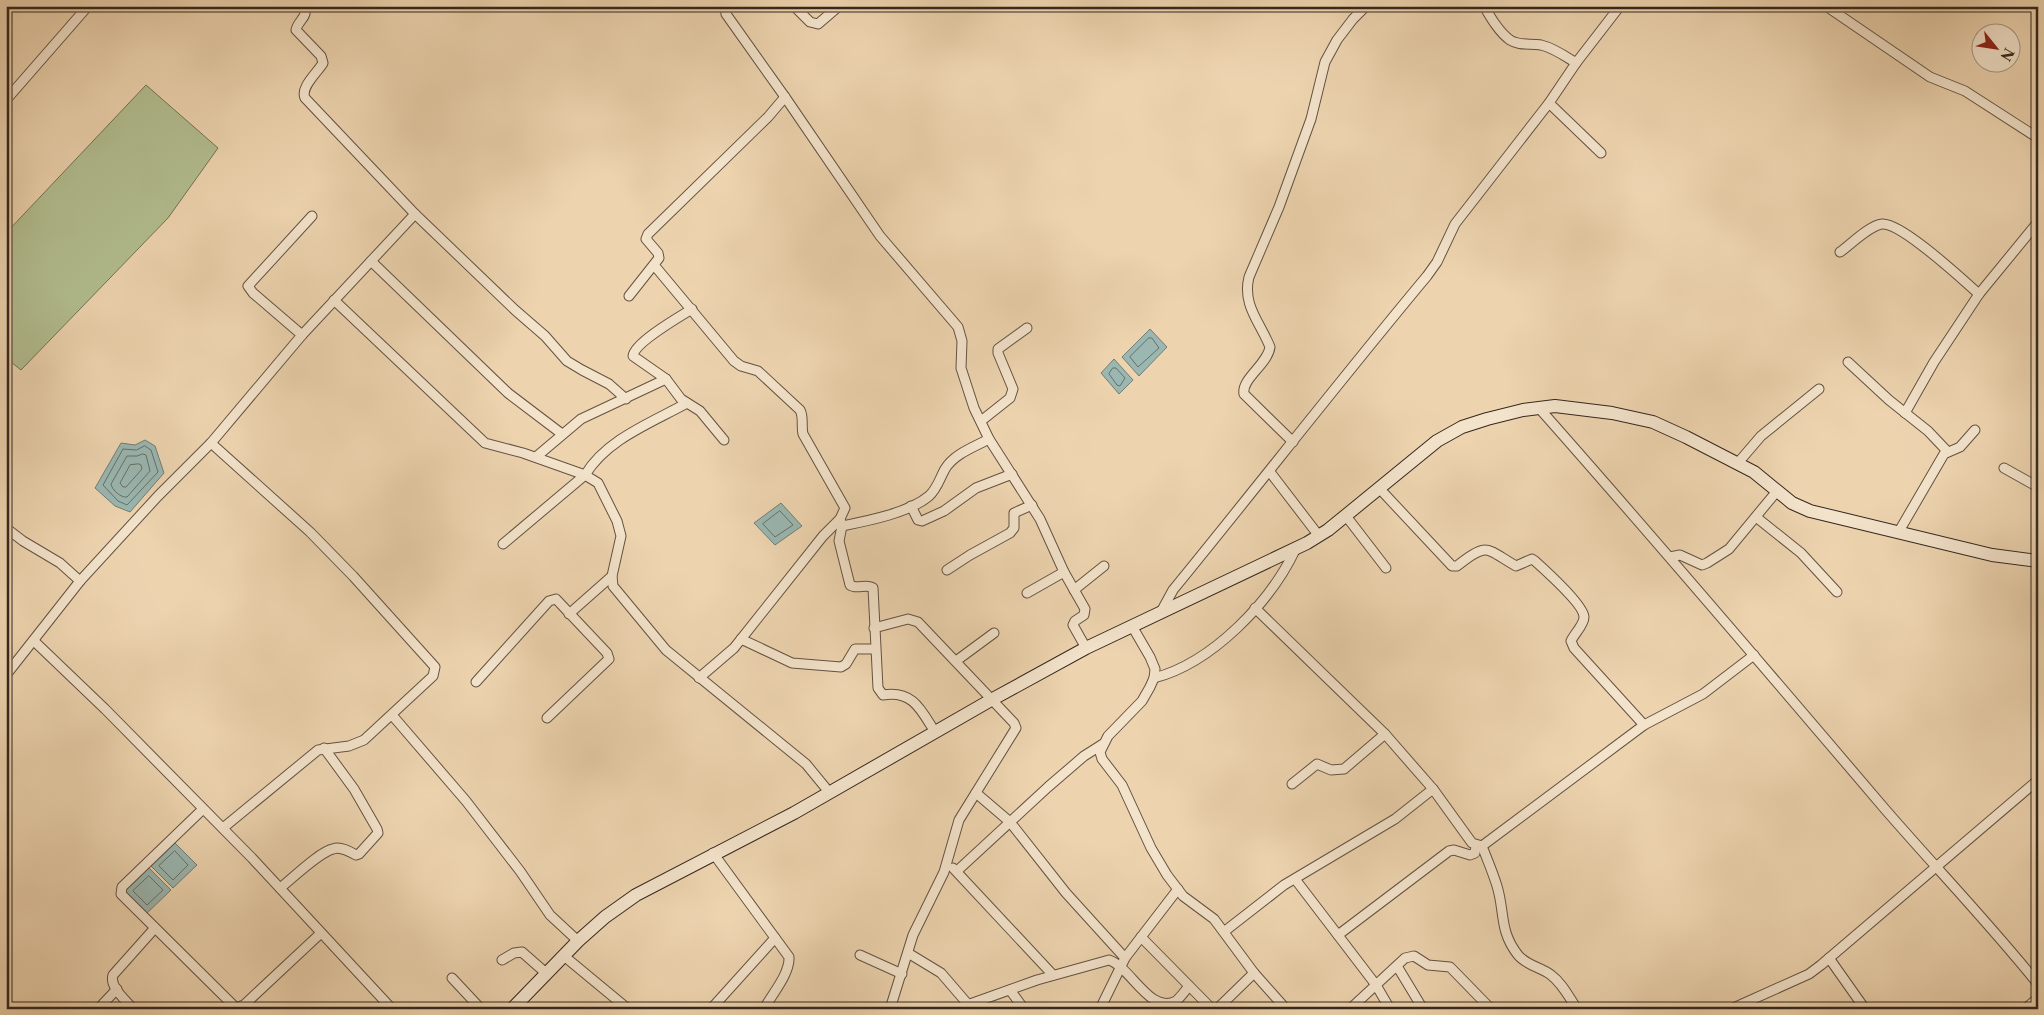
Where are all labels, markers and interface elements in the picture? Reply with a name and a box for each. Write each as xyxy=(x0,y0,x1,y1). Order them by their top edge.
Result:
north arrow xyxy=(1972,22,2022,72)
text: N xyxy=(1996,45,2018,64)

